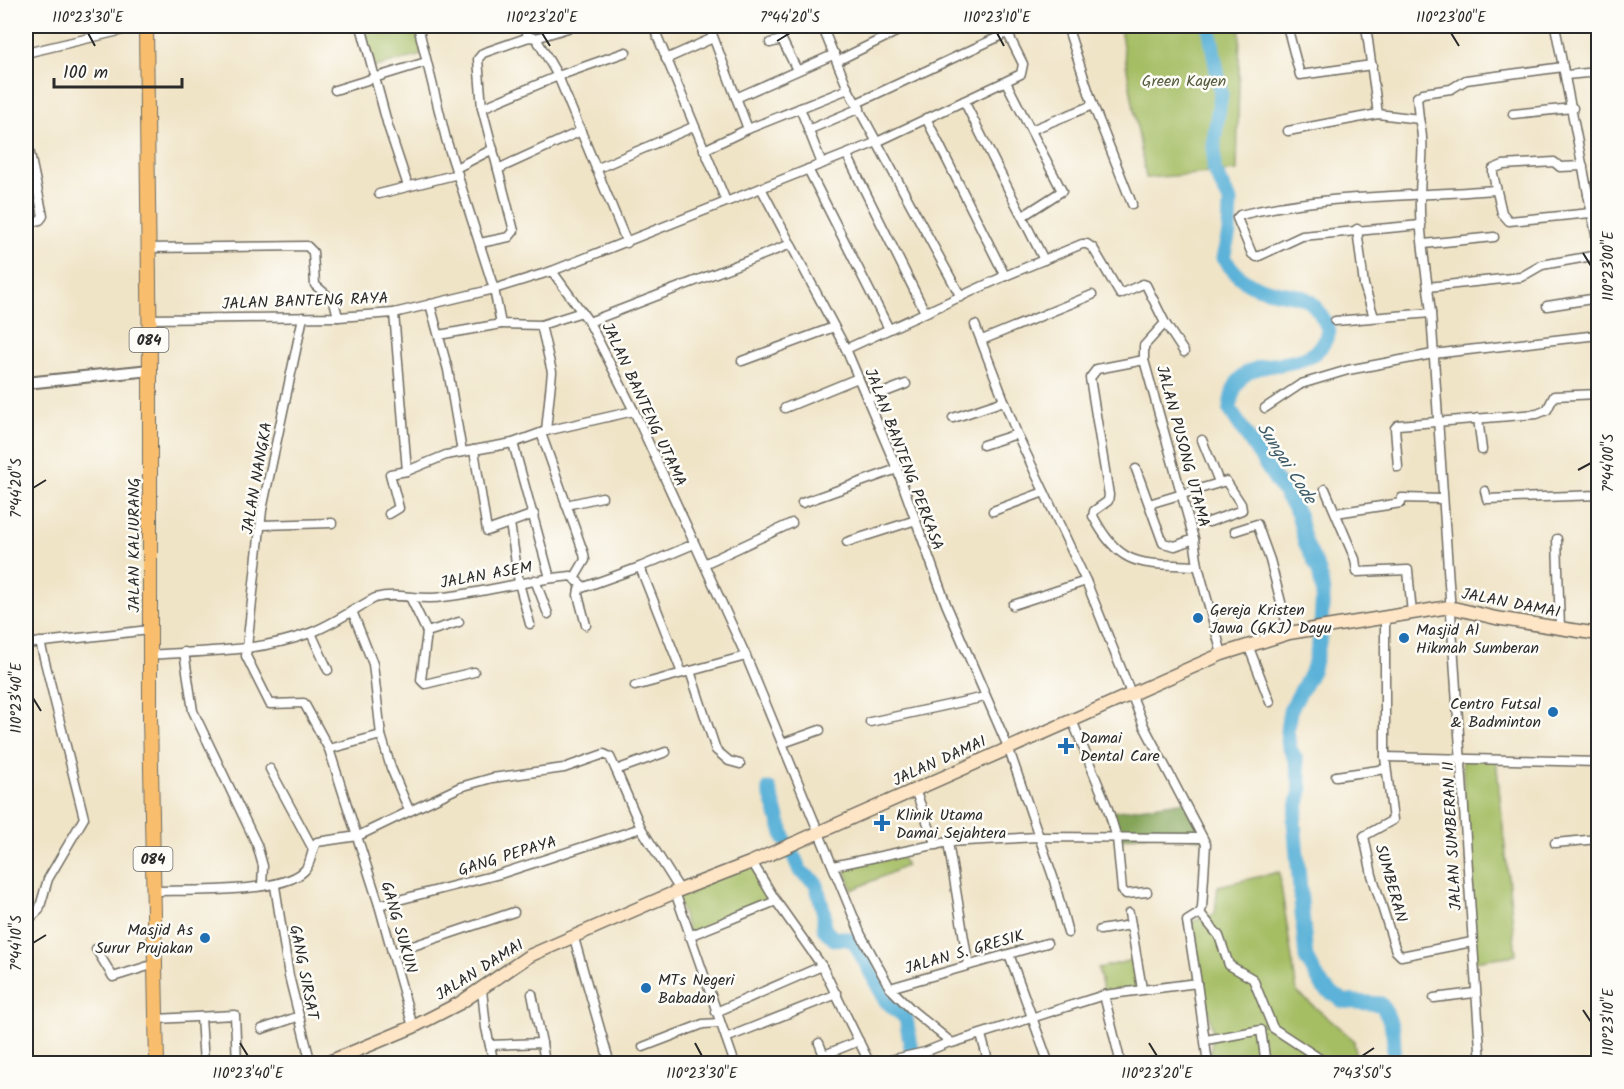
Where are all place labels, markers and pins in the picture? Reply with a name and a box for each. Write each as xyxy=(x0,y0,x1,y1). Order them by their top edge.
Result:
place label: Gereja Kristen Jawa (GKJ) Dayu xyxy=(1210,598,1332,641)
marker: Gereja Kristen Jawa (GKJ) Dayu xyxy=(1191,611,1205,625)
place label: Masjid Al Hikmah Sumberan xyxy=(1416,618,1539,661)
marker: Masjid Al Hikmah Sumberan xyxy=(1397,631,1411,645)
place label: Centro Futsal & Badminton xyxy=(1450,692,1541,735)
marker: Centro Futsal & Badminton xyxy=(1546,705,1560,719)
place label: Damai Dental Care xyxy=(1080,726,1160,769)
marker: Damai Dental Care xyxy=(1057,737,1075,755)
place label: Klinik Utama Damai Sejahtera xyxy=(896,803,1006,846)
marker: Klinik Utama Damai Sejahtera xyxy=(873,814,891,832)
place label: Masjid As Surur Prujakan xyxy=(95,918,193,961)
marker: Masjid As Surur Prujakan xyxy=(198,931,212,945)
place label: MTs Negeri Babadan xyxy=(658,968,736,1011)
marker: MTs Negeri Babadan xyxy=(639,981,653,995)

